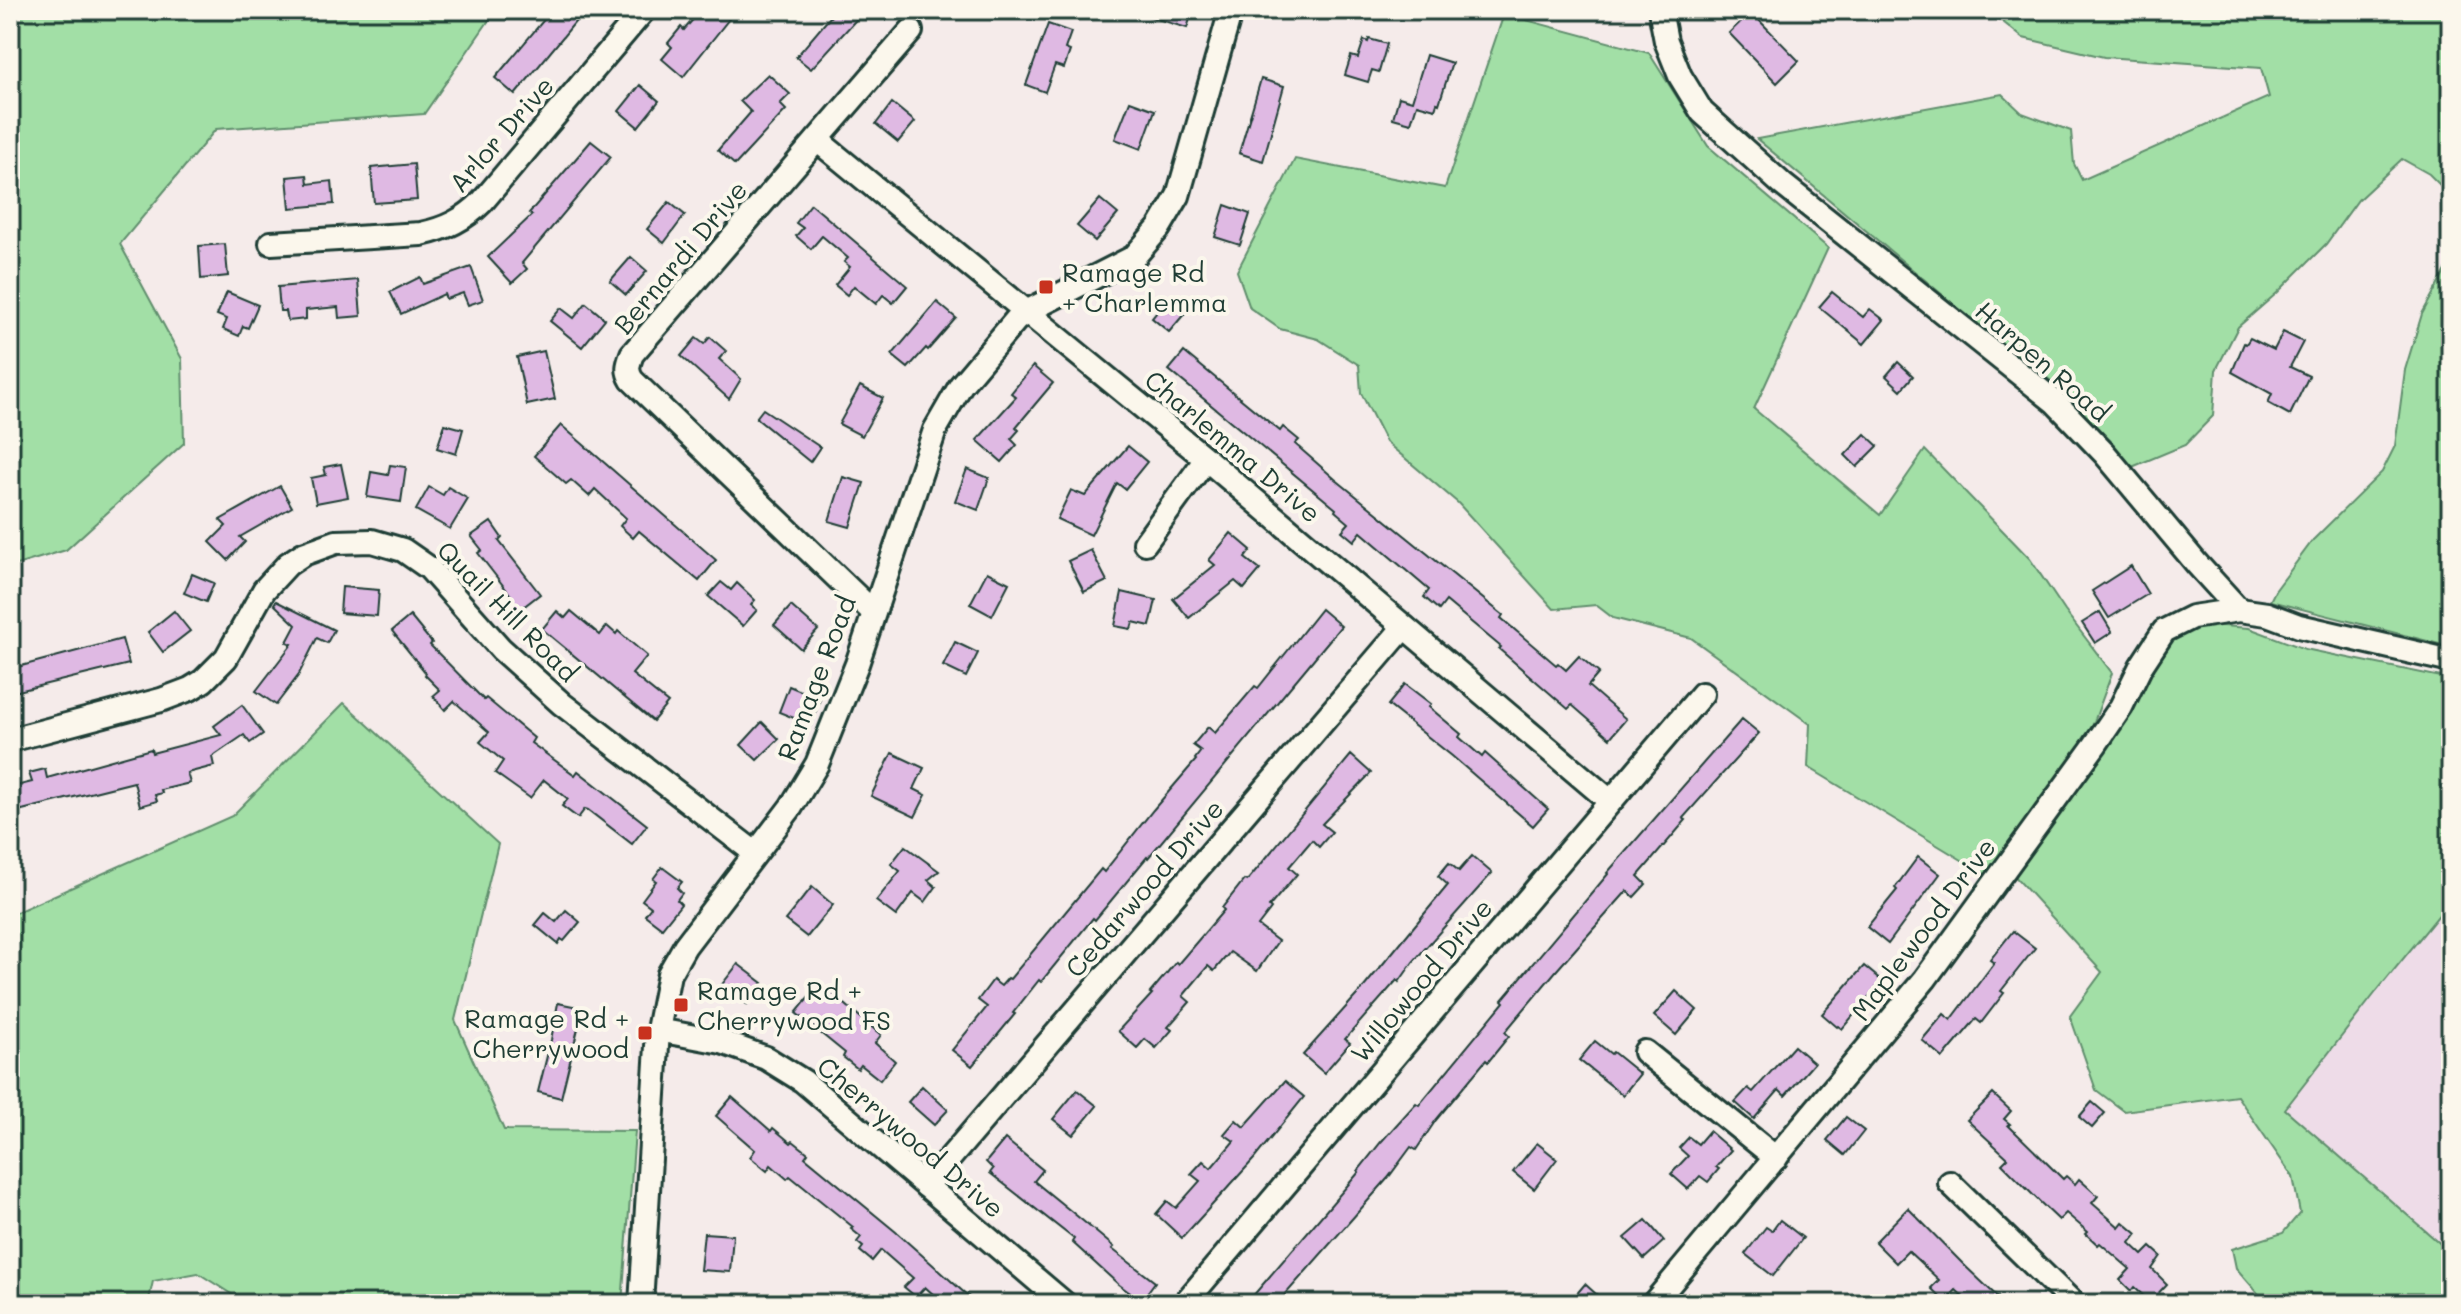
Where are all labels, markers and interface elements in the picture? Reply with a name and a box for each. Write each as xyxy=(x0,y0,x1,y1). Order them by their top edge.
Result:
street label: Arlor Drive xyxy=(441,69,561,199)
street label: Bernardi Drive xyxy=(606,173,754,341)
place label: Ramage Rd + Charlemma xyxy=(1062,255,1227,319)
marker: Ramage Rd + Charlemma xyxy=(1037,278,1055,296)
street label: Harpen Road xyxy=(1969,293,2117,429)
street label: Charlemma Drive xyxy=(1138,362,1328,530)
street label: Quail Hill Road xyxy=(430,533,586,689)
street label: Ramage Road xyxy=(769,591,863,765)
street label: Cedarwood Drive xyxy=(1057,792,1231,984)
street label: Maplewood Drive xyxy=(1843,831,2003,1027)
street label: Willowood Drive xyxy=(1342,891,1500,1069)
place label: Ramage Rd + Cherrywood FS xyxy=(697,973,891,1037)
marker: Ramage Rd + Cherrywood FS xyxy=(672,996,690,1014)
place label: Ramage Rd + Cherrywood xyxy=(464,1001,629,1065)
marker: Ramage Rd + Cherrywood xyxy=(636,1024,654,1042)
street label: Cherrywood Drive xyxy=(811,1049,1011,1225)

